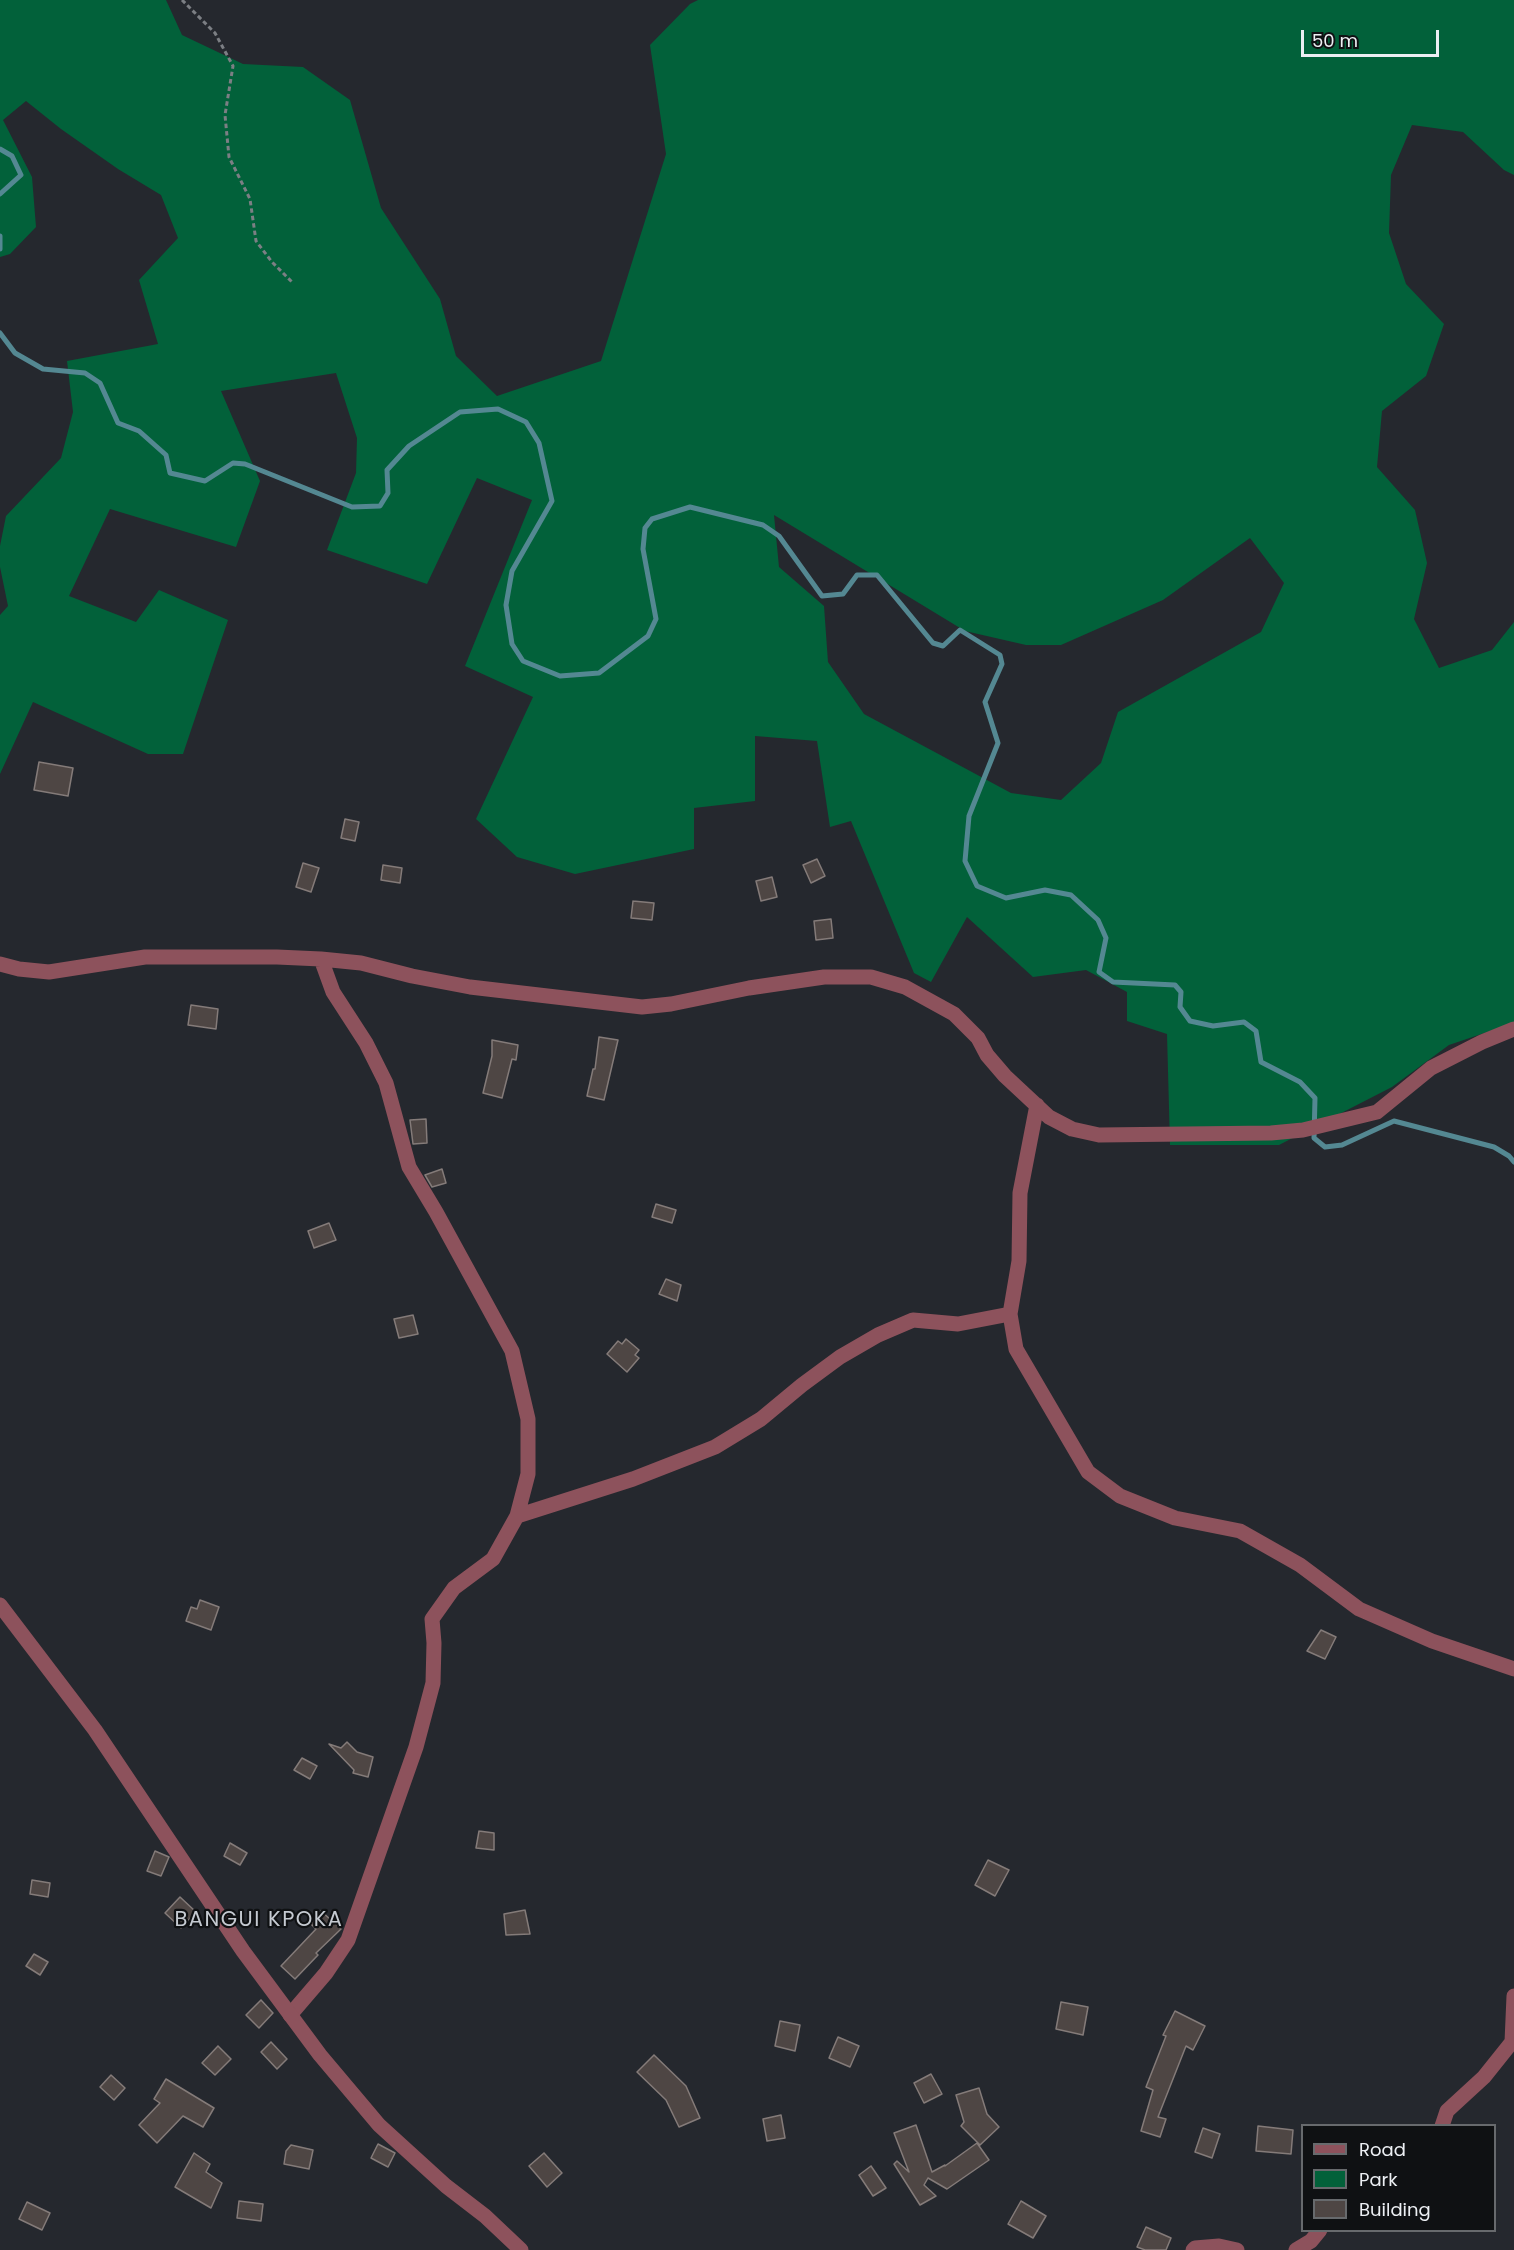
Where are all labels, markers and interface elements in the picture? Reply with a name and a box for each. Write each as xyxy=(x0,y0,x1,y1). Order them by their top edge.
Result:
scale bar xyxy=(1304,18,1442,56)
text: 50 m xyxy=(1312,28,1358,53)
district label: BANGUI KPOKA xyxy=(174,1908,344,1934)
legend xyxy=(1301,2124,1496,2232)
text: Road xyxy=(1359,2137,1406,2162)
text: Park xyxy=(1359,2167,1398,2192)
text: Building xyxy=(1359,2197,1431,2222)

